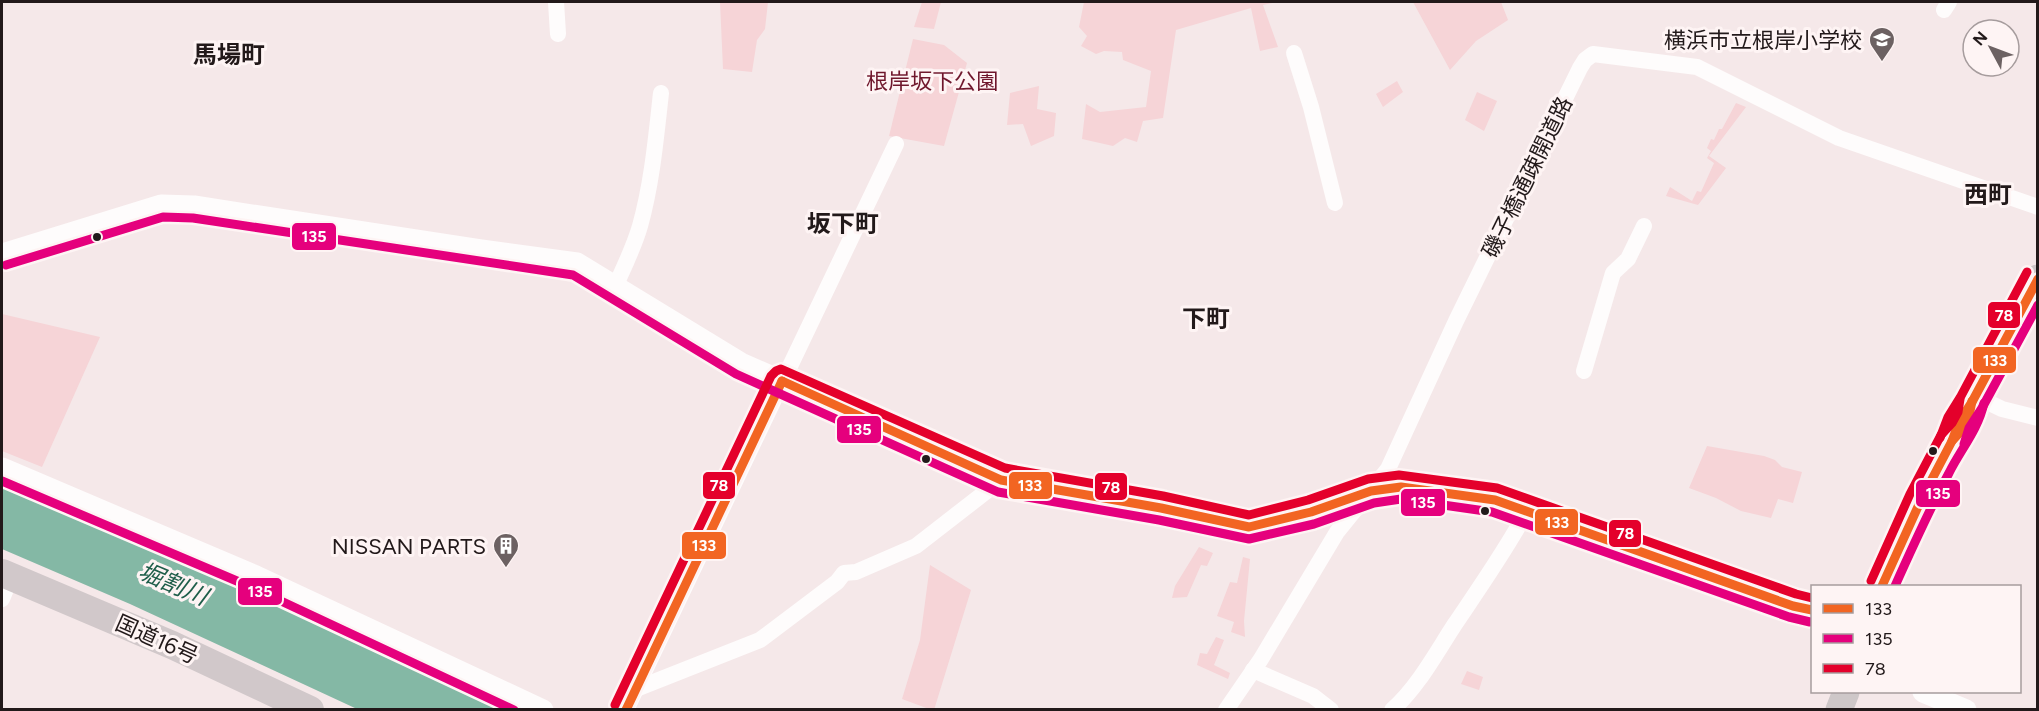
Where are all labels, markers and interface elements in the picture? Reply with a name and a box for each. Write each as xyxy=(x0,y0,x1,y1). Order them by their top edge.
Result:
north arrow xyxy=(1961,18,2021,78)
school or university icon: 横浜市立根岸小学校 xyxy=(1867,25,1897,63)
place label: 横浜市立根岸小学校 xyxy=(1664,27,1862,54)
text: N xyxy=(1969,28,1991,49)
district label: 馬場町 xyxy=(193,40,265,69)
park label: 根岸坂下公園 xyxy=(866,68,998,95)
street label: 磯子橋通疎開道路 xyxy=(1477,92,1578,262)
district label: 西町 xyxy=(1964,180,2012,209)
district label: 坂下町 xyxy=(807,209,879,238)
line badge: 135 xyxy=(291,222,337,251)
text: 135 xyxy=(302,227,326,246)
unlabelled marker xyxy=(91,231,103,243)
line badge: 78 xyxy=(1987,301,2021,329)
district label: 下町 xyxy=(1182,304,1230,333)
text: 78 xyxy=(1995,306,2014,325)
line badge: 133 xyxy=(1972,346,2017,374)
text: 133 xyxy=(1983,351,2007,370)
line badge: 135 xyxy=(836,415,882,444)
text: 135 xyxy=(847,420,871,439)
unlabelled marker xyxy=(1927,445,1939,457)
unlabelled marker xyxy=(920,453,932,465)
line badge: 78 xyxy=(702,471,736,500)
line badge: 133 xyxy=(1008,471,1053,500)
line badge: 78 xyxy=(1094,472,1128,501)
text: 78 xyxy=(710,476,729,495)
text: 133 xyxy=(1018,476,1042,495)
text: 78 xyxy=(1102,478,1121,497)
line badge: 135 xyxy=(1915,479,1961,508)
text: 135 xyxy=(1926,484,1950,503)
line badge: 135 xyxy=(1400,488,1446,517)
text: 135 xyxy=(1411,493,1435,512)
unlabelled marker xyxy=(1479,505,1491,517)
line badge: 133 xyxy=(1534,508,1579,536)
text: 133 xyxy=(1545,513,1569,532)
line badge: 78 xyxy=(1608,519,1642,548)
text: 78 xyxy=(1616,524,1635,543)
building icon: NISSAN PARTS xyxy=(491,531,521,569)
line badge: 133 xyxy=(681,531,727,560)
place label: NISSAN PARTS xyxy=(332,533,486,560)
text: 133 xyxy=(692,536,716,555)
water label: 堀割川 xyxy=(134,556,215,612)
line badge: 135 xyxy=(237,577,283,606)
text: 135 xyxy=(248,582,272,601)
legend xyxy=(1811,585,2021,693)
text: 133 xyxy=(1865,598,1892,620)
street label: 国道16号 xyxy=(111,609,202,670)
text: 135 xyxy=(1865,628,1893,650)
text: 78 xyxy=(1865,658,1886,680)

